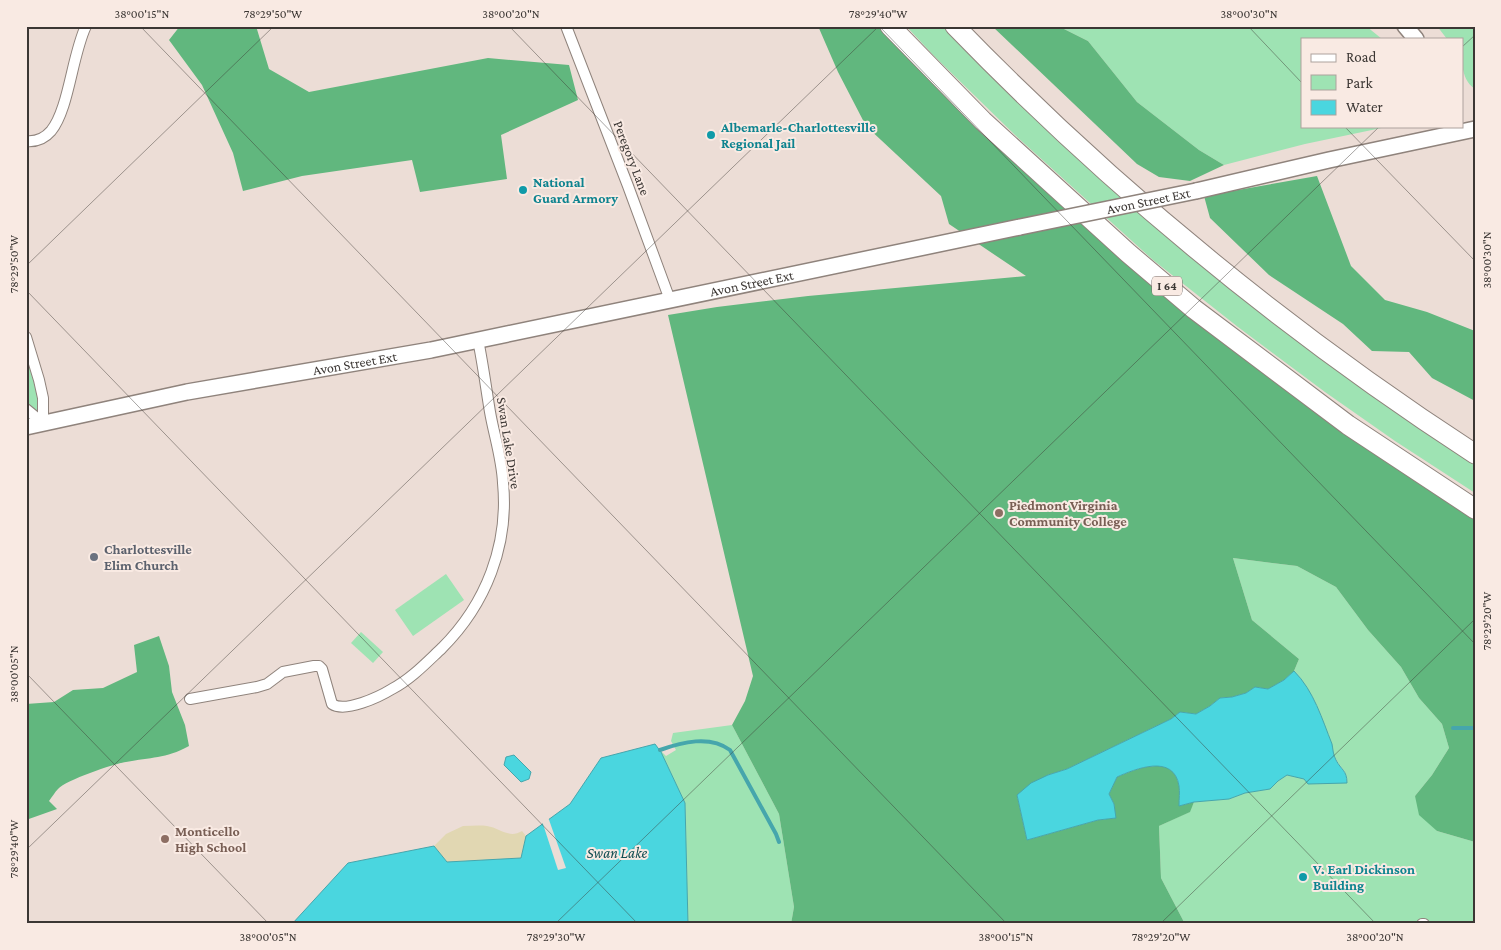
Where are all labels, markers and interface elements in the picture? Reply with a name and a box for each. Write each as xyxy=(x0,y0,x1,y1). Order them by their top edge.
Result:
text: 38°00'15"N xyxy=(115,7,170,21)
text: 78°29'50"W xyxy=(244,7,302,21)
text: 38°00'20"N xyxy=(482,7,540,21)
text: 78°29'40"W xyxy=(849,7,907,21)
text: 38°00'30"N xyxy=(1220,7,1278,21)
legend xyxy=(1301,38,1464,128)
text: Road xyxy=(1346,49,1377,65)
text: Park xyxy=(1346,75,1373,91)
text: Water xyxy=(1346,99,1383,115)
street label: Peregory Lane xyxy=(610,118,654,198)
place label: Albemarle-Charlottesville Regional Jail xyxy=(720,119,876,151)
marker: Albemarle-Charlottesville Regional Jail xyxy=(705,129,717,141)
place label: National Guard Armory xyxy=(533,174,618,206)
marker: National Guard Armory xyxy=(517,184,529,196)
street label: Avon Street Ext xyxy=(1105,184,1192,217)
text: 38°00'30"N xyxy=(1480,231,1494,289)
text: 78°29'50"W xyxy=(7,235,21,293)
street label: Avon Street Ext xyxy=(708,266,795,300)
road number: I 64 xyxy=(1152,276,1182,296)
street label: Avon Street Ext xyxy=(312,348,398,378)
street label: Swan Lake Drive xyxy=(494,396,524,490)
place label: Piedmont Virginia Community College xyxy=(1009,497,1127,529)
marker: Piedmont Virginia Community College xyxy=(993,507,1005,519)
place label: Charlottesville Elim Church xyxy=(104,541,192,573)
marker: Charlottesville Elim Church xyxy=(88,551,100,563)
text: 78°29'20"W xyxy=(1480,592,1494,650)
text: 38°00'05"N xyxy=(7,645,21,703)
text: 78°29'40"W xyxy=(7,820,21,878)
place label: Monticello High School xyxy=(175,823,246,855)
marker: Monticello High School xyxy=(159,833,171,845)
water label: Swan Lake xyxy=(587,845,648,861)
place label: V. Earl Dickinson Building xyxy=(1312,861,1415,893)
marker: V. Earl Dickinson Building xyxy=(1297,871,1309,883)
text: 38°00'05"N xyxy=(239,930,297,944)
text: 78°29'30"W xyxy=(527,930,585,944)
text: 38°00'15"N xyxy=(979,930,1034,944)
text: 78°29'20"W xyxy=(1132,930,1190,944)
text: 38°00'20"N xyxy=(1346,930,1404,944)

